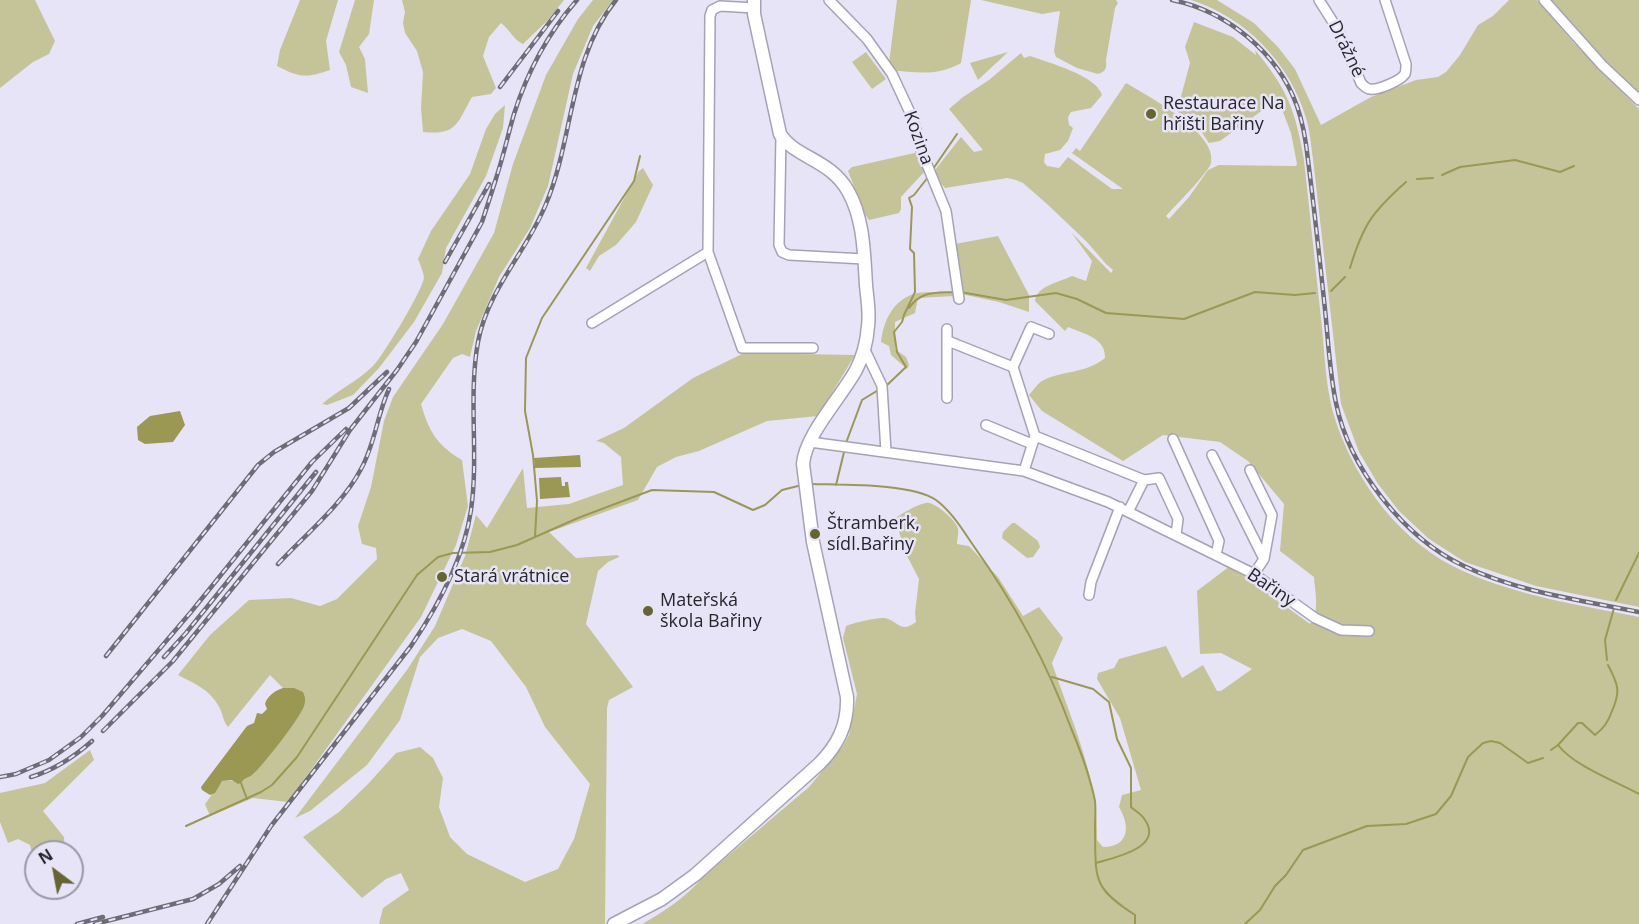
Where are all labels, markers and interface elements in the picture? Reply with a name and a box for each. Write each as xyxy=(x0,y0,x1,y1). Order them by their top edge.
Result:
street label: Drážné xyxy=(1323,17,1369,81)
place label: Restaurace Na hřišti Bařiny xyxy=(1163,93,1285,136)
marker: Restaurace Na hřišti Bařiny xyxy=(1144,107,1158,121)
street label: Kozina xyxy=(898,108,938,168)
place label: Štramberk, sídl.Bařiny xyxy=(827,513,920,556)
marker: Štramberk, sídl.Bařiny xyxy=(808,527,822,541)
street label: Bařiny xyxy=(1243,564,1299,612)
place label: Stará vrátnice xyxy=(454,566,569,588)
marker: Stará vrátnice xyxy=(435,570,449,584)
place label: Mateřská škola Bařiny xyxy=(660,590,762,632)
marker: Mateřská škola Bařiny xyxy=(641,604,655,618)
north arrow xyxy=(24,840,84,900)
text: N xyxy=(34,844,57,869)

